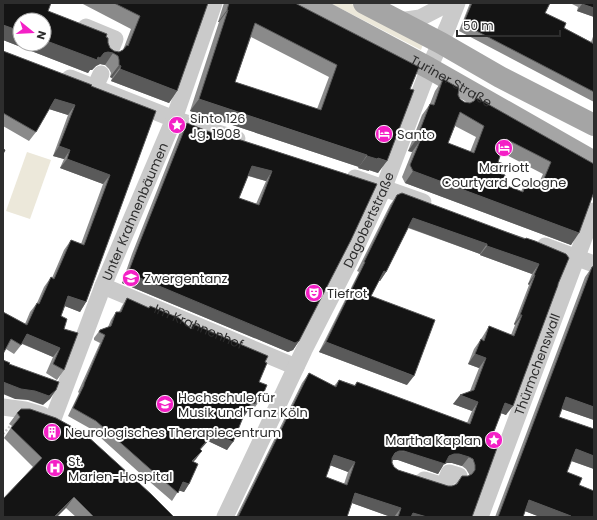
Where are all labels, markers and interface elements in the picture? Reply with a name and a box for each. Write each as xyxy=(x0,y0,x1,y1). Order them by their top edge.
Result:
north arrow xyxy=(12,12,52,52)
scale bar xyxy=(457,12,560,38)
text: 50 m xyxy=(463,17,494,34)
text: N xyxy=(33,29,50,42)
street label: Turiner Straße xyxy=(407,51,495,112)
place label: Sinto 126 Jg. 1908 xyxy=(190,109,246,143)
place icon: Sinto 126 Jg. 1908 xyxy=(167,115,187,135)
hotel icon: Santo xyxy=(374,124,394,144)
place label: Santo xyxy=(397,125,435,144)
hotel icon: Marriott Courtyard Cologne xyxy=(494,138,514,158)
street label: Unter Krahnenbäumen xyxy=(97,140,173,284)
place label: Marriott Courtyard Cologne xyxy=(442,158,566,192)
street label: Dagobertstraße xyxy=(339,169,399,271)
school or university icon: Zwergentanz xyxy=(121,268,141,288)
place label: Zwergentanz xyxy=(144,269,228,288)
theatre icon: Tiefrot xyxy=(304,283,324,303)
place label: Tiefrot xyxy=(327,284,368,303)
street label: Im Krahnenhof xyxy=(151,299,246,354)
street label: Thürmchenswall xyxy=(510,311,565,418)
place label: Hochschule für Musik und Tanz Köln xyxy=(178,388,308,422)
school or university icon: Hochschule für Musik und Tanz Köln xyxy=(155,394,175,414)
building icon: Neurologisches Therapiecentrum xyxy=(42,422,62,442)
place label: Neurologisches Therapiecentrum xyxy=(65,423,281,442)
place icon: Martha Kaplan xyxy=(484,430,504,450)
place label: Martha Kaplan xyxy=(385,431,481,450)
place label: St. Marien-Hospital xyxy=(68,452,172,486)
hospital icon: St. Marien-Hospital xyxy=(45,458,65,478)

